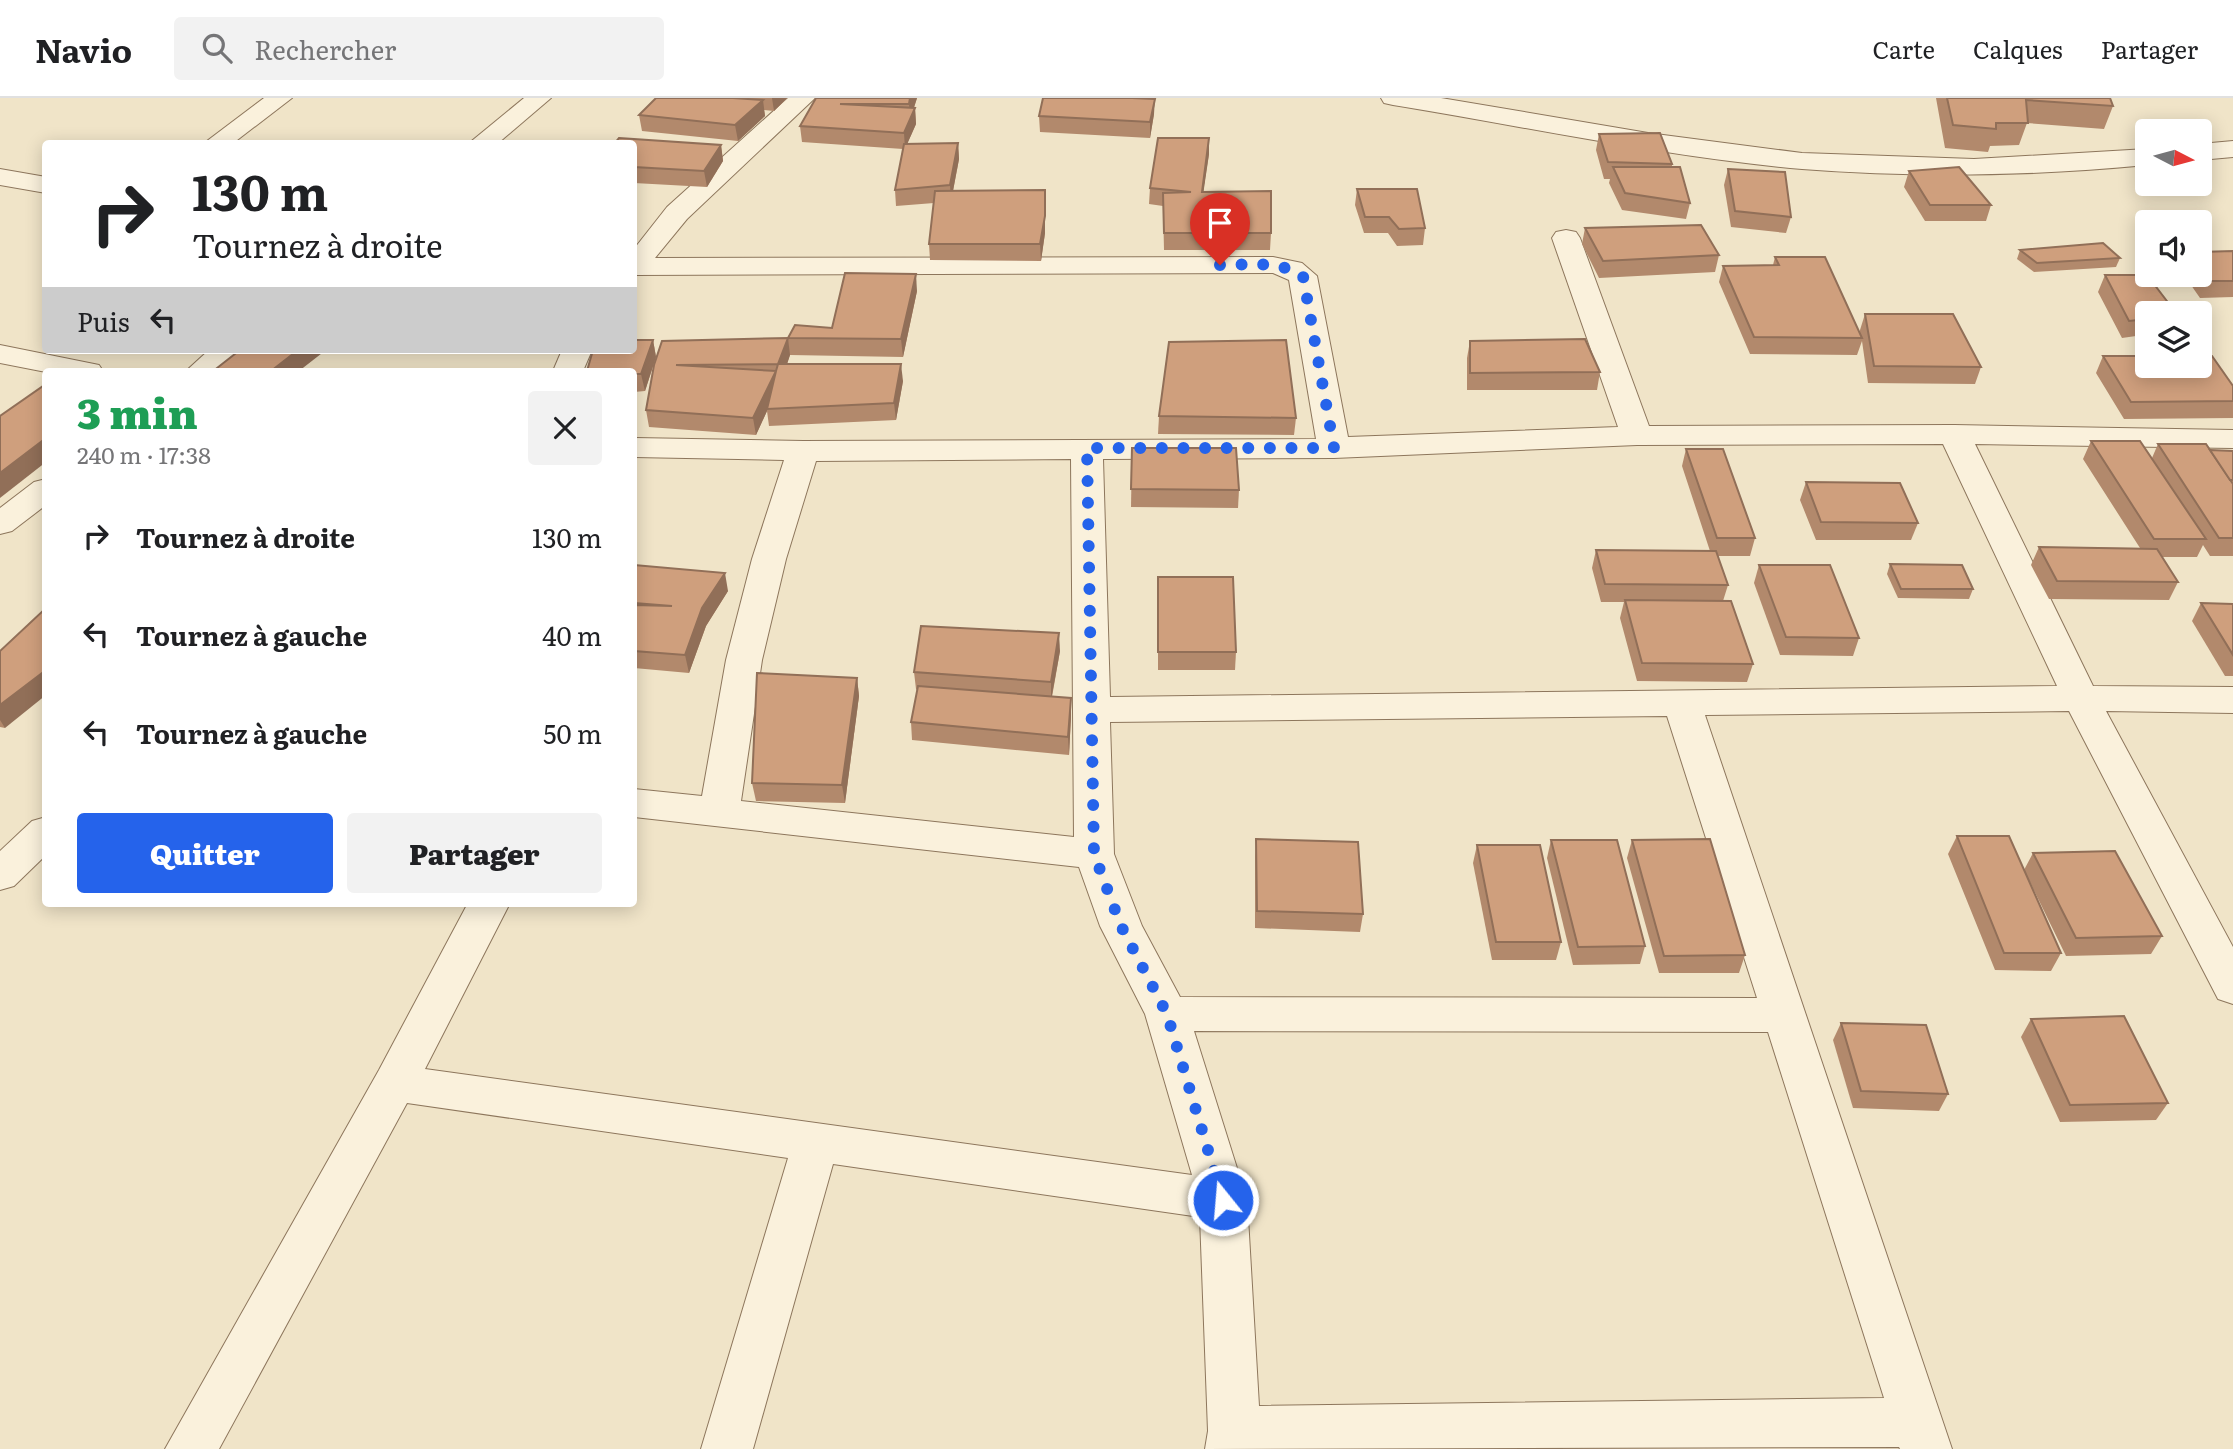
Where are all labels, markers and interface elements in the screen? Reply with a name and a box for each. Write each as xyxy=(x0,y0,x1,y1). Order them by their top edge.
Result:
search box xyxy=(174,17,664,80)
text: Navio xyxy=(35,24,132,73)
icon: search xyxy=(198,29,236,67)
text: Rechercher xyxy=(254,29,396,68)
text: Carte xyxy=(1872,31,1935,66)
text: Calques xyxy=(1973,31,2063,66)
text: Partager xyxy=(2101,31,2198,66)
north arrow xyxy=(2135,119,2212,196)
map controls xyxy=(2135,119,2212,378)
text: 130 m xyxy=(192,153,328,226)
icon: right xyxy=(77,168,168,259)
pin xyxy=(1190,193,1250,265)
icon: arrive xyxy=(1201,204,1239,242)
button: sound xyxy=(2135,210,2212,287)
text: Tournez à droite xyxy=(192,220,443,268)
text: Puis xyxy=(77,301,130,340)
icon: left xyxy=(144,301,182,339)
button: layers xyxy=(2135,301,2212,378)
text: 3 min xyxy=(77,380,198,442)
button: close xyxy=(528,391,602,465)
text: 240 m · 17:38 xyxy=(77,437,211,471)
icon: right xyxy=(77,517,115,555)
text: Tournez à droite xyxy=(136,517,355,556)
text: 130 m xyxy=(532,517,602,556)
icon: left xyxy=(77,615,115,653)
text: Tournez à gauche xyxy=(136,615,367,654)
text: 40 m xyxy=(542,615,602,654)
icon: left xyxy=(77,713,115,751)
text: Tournez à gauche xyxy=(136,713,367,752)
text: 50 m xyxy=(543,713,602,752)
button: Quitter xyxy=(77,813,333,893)
button: Partager xyxy=(347,813,602,893)
position arrow xyxy=(1186,1163,1260,1237)

